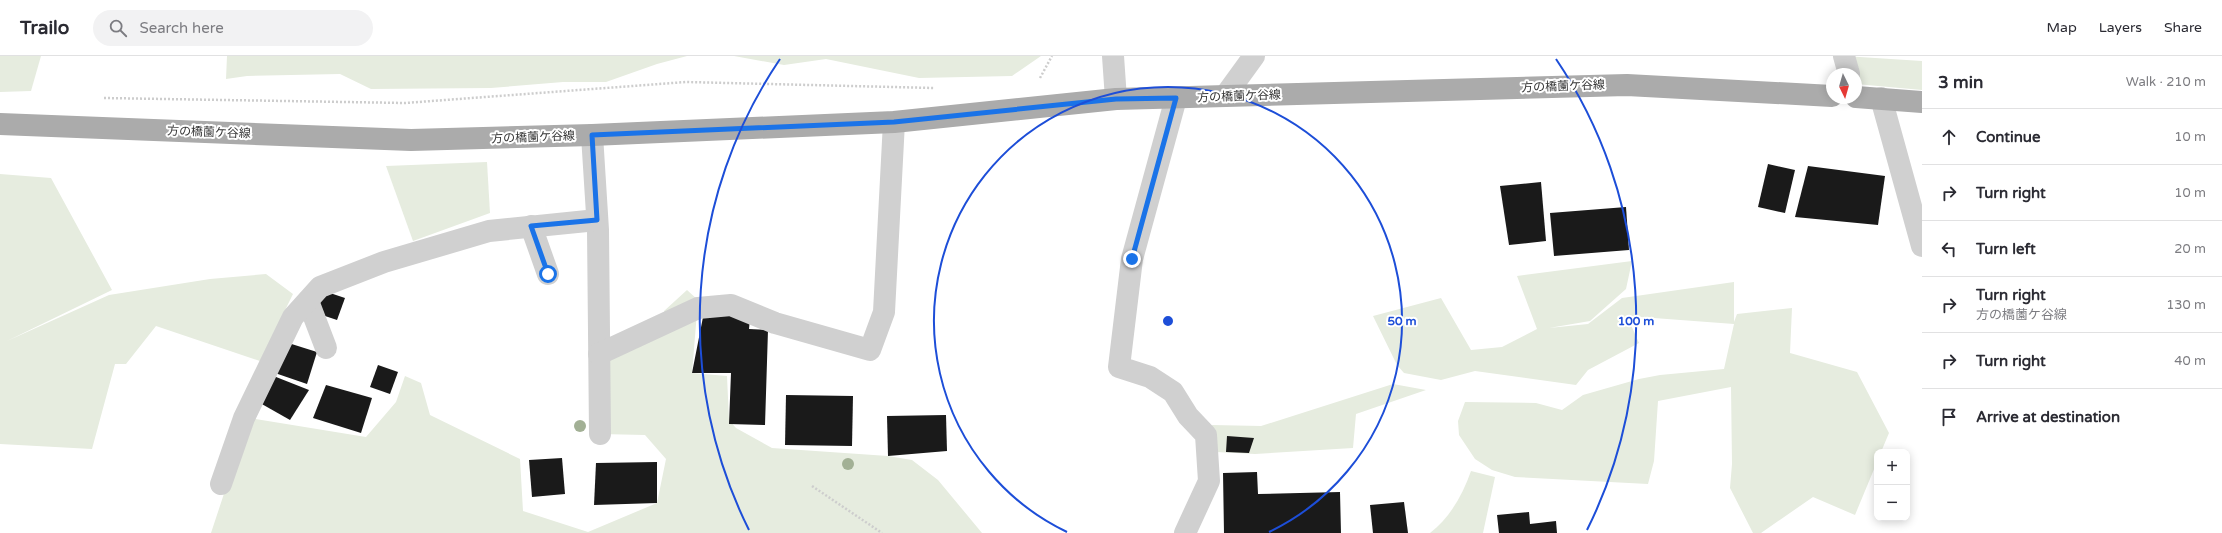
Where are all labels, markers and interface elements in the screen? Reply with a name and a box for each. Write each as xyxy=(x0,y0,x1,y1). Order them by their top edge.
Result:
search box xyxy=(93,10,373,46)
text: Trailo xyxy=(20,17,69,39)
icon: search xyxy=(107,17,129,39)
text: Search here xyxy=(139,19,224,37)
text: Map xyxy=(2047,19,2077,36)
text: Layers xyxy=(2099,19,2142,36)
text: Share xyxy=(2164,19,2202,36)
north arrow xyxy=(1826,68,1862,104)
text: 3 min xyxy=(1938,72,1983,93)
text: Walk · 210 m xyxy=(2126,74,2206,90)
street label: 方の橋薗ケ谷線 xyxy=(1521,78,1605,94)
street label: 方の橋薗ケ谷線 xyxy=(1197,88,1281,104)
street label: 方の橋薗ケ谷線 xyxy=(167,124,251,140)
icon: ahead xyxy=(1938,126,1960,148)
text: Continue xyxy=(1976,128,2040,146)
street label: 方の橋薗ケ谷線 xyxy=(491,129,575,145)
text: 10 m xyxy=(2174,129,2206,145)
icon: right xyxy=(1938,182,1960,204)
text: Turn right xyxy=(1976,184,2046,202)
text: 10 m xyxy=(2174,185,2206,201)
icon: left xyxy=(1938,238,1960,260)
text: Turn left xyxy=(1976,240,2036,258)
text: 20 m xyxy=(2174,241,2206,257)
route end xyxy=(1123,250,1141,268)
route start xyxy=(539,265,557,283)
text: Turn right xyxy=(1976,286,2046,304)
icon: right xyxy=(1938,294,1960,316)
text: 130 m xyxy=(2166,297,2206,313)
text: 方の橋薗ケ谷線 xyxy=(1976,307,2067,323)
centre of rings xyxy=(1161,314,1175,328)
text: 50 m xyxy=(1387,314,1417,328)
text: 100 m xyxy=(1618,314,1654,328)
icon: right xyxy=(1938,350,1960,372)
text: Turn right xyxy=(1976,352,2046,370)
text: 40 m xyxy=(2174,353,2206,369)
icon: arrive xyxy=(1938,406,1960,428)
text: Arrive at destination xyxy=(1976,408,2120,426)
map controls xyxy=(1874,449,1910,521)
button: + xyxy=(1874,449,1910,485)
button: − xyxy=(1874,485,1910,521)

